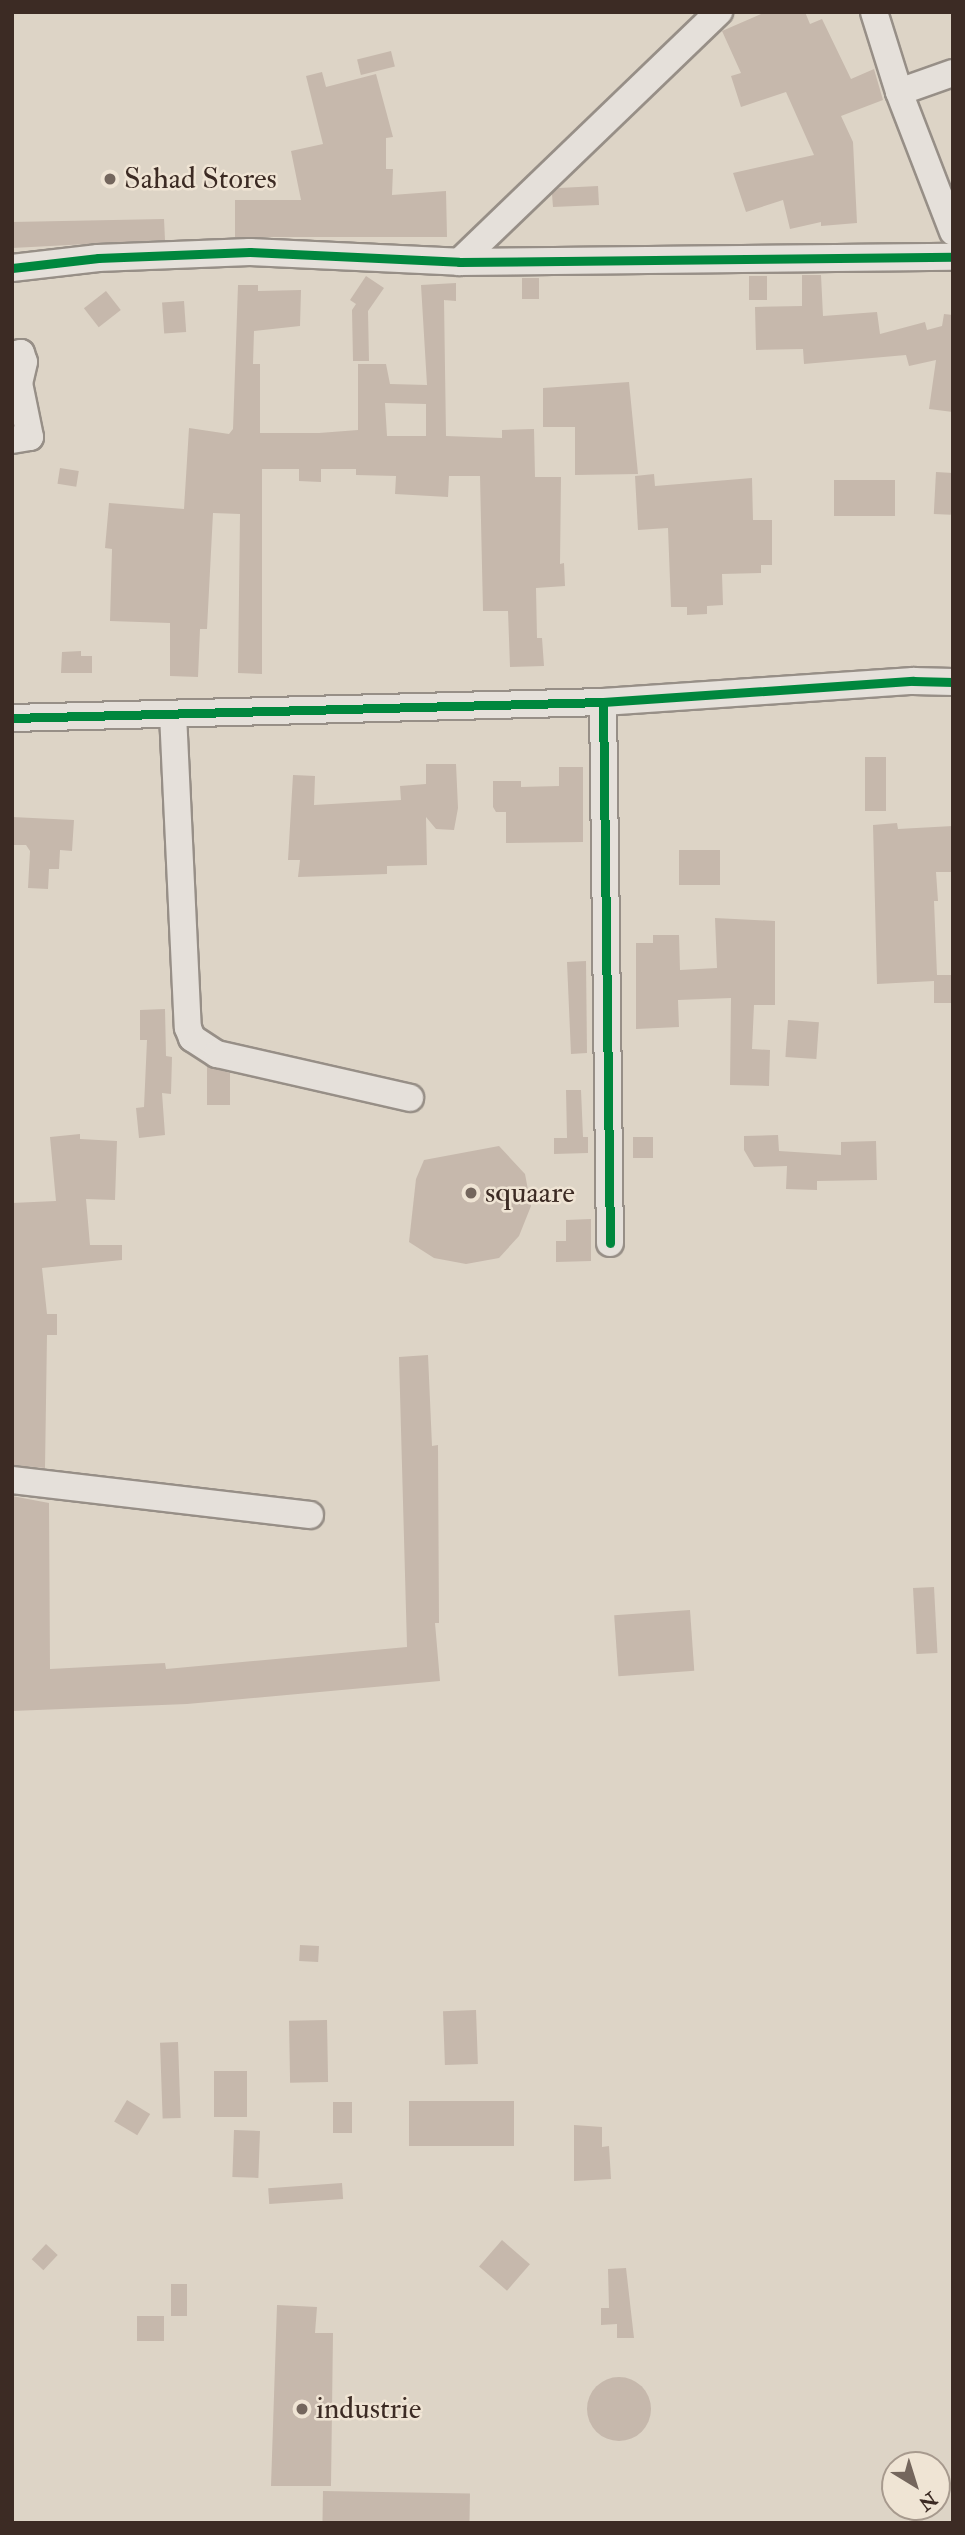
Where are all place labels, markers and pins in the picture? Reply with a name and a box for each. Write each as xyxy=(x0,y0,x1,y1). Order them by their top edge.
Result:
place label: Sahad Stores xyxy=(124,161,277,197)
marker: Sahad Stores xyxy=(102,171,118,187)
place label: squaare xyxy=(485,1175,575,1211)
marker: squaare xyxy=(463,1185,479,1201)
place label: industrie xyxy=(316,2391,421,2427)
marker: industrie xyxy=(294,2401,310,2417)

